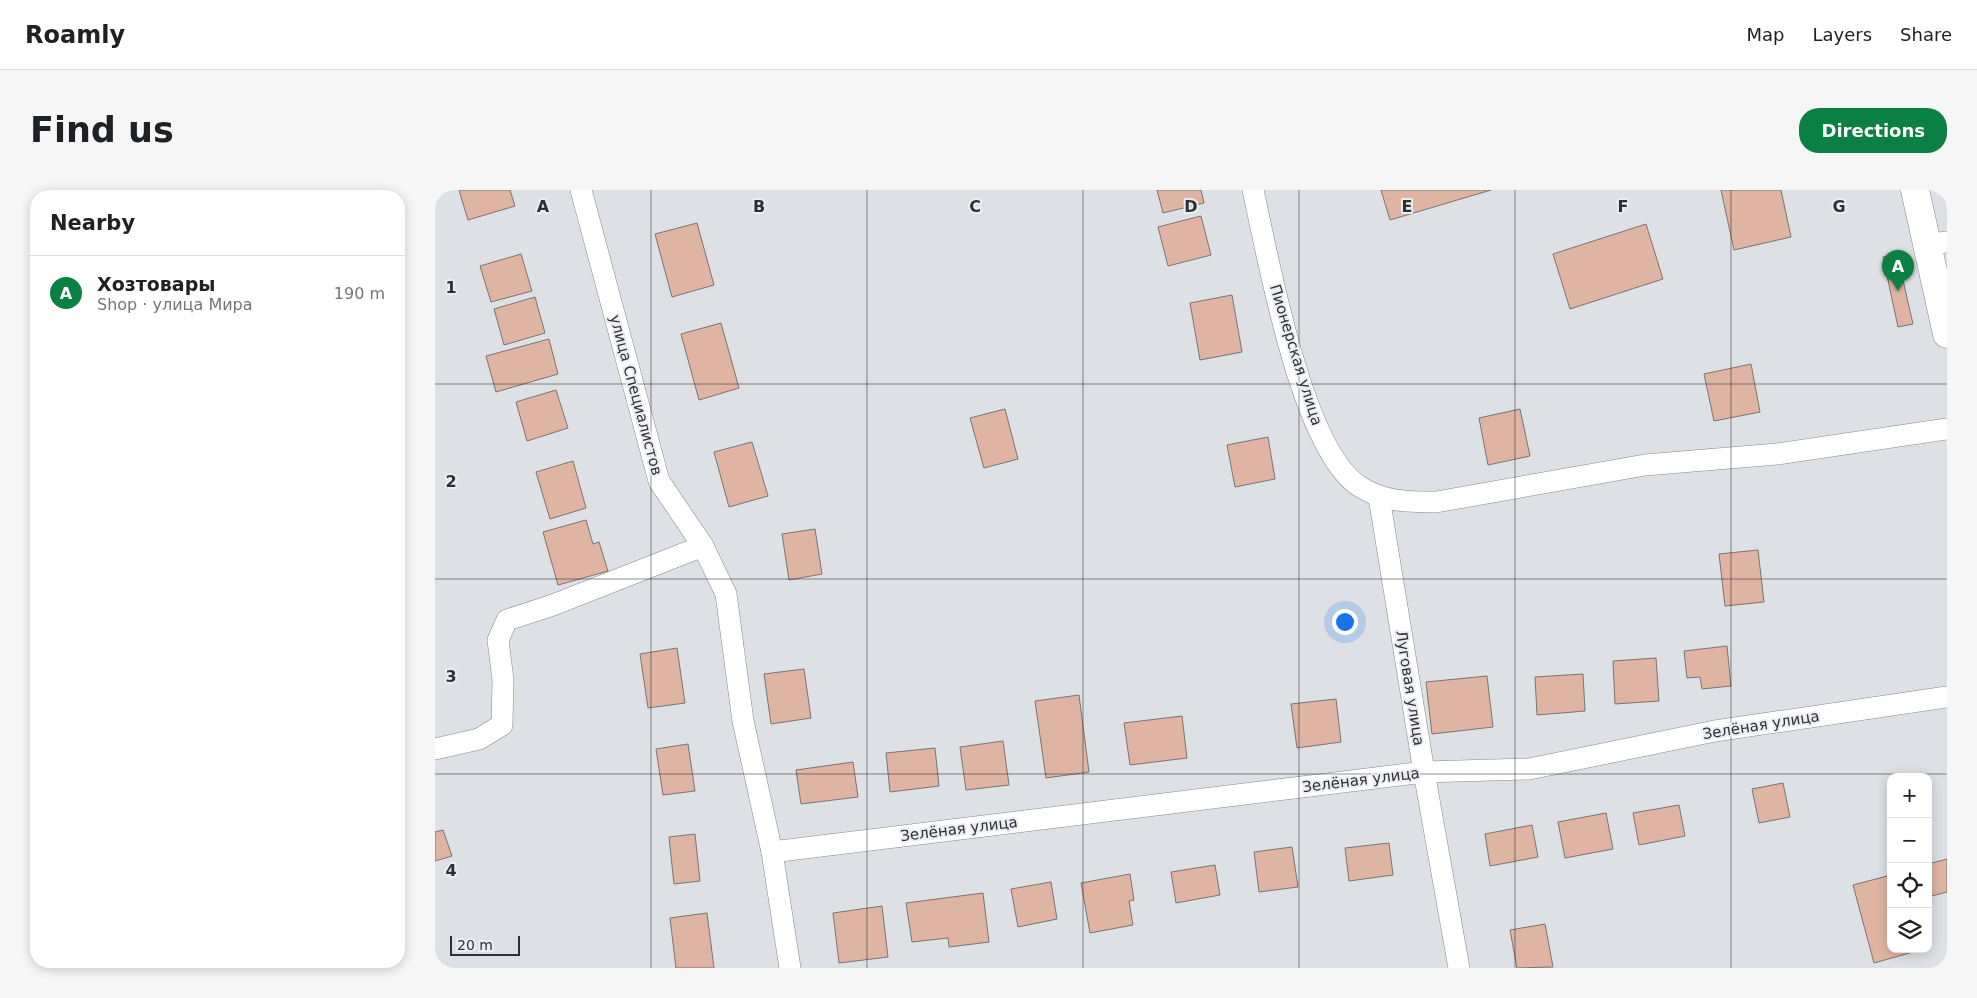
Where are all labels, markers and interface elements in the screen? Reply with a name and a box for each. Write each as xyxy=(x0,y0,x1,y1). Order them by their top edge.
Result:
text: Roamly xyxy=(25,21,125,49)
text: Map xyxy=(1746,24,1784,45)
text: Layers xyxy=(1812,24,1872,45)
text: Share xyxy=(1900,24,1952,45)
button: Directions xyxy=(1799,108,1947,153)
text: Find us xyxy=(30,110,174,150)
text: A xyxy=(537,197,550,216)
text: B xyxy=(753,197,765,216)
text: C xyxy=(969,197,981,216)
text: D xyxy=(1184,197,1198,216)
text: E xyxy=(1402,197,1412,216)
text: F xyxy=(1618,197,1628,216)
text: G xyxy=(1832,197,1846,216)
text: Nearby xyxy=(50,211,135,235)
pin: A xyxy=(1882,250,1914,291)
text: Хозтовары xyxy=(97,273,215,295)
text: 1 xyxy=(445,278,457,297)
street label: Пионерская улица xyxy=(1266,282,1326,428)
text: A xyxy=(60,284,72,303)
text: 190 m xyxy=(334,284,385,303)
text: Shop · улица Мира xyxy=(97,295,253,314)
street label: улица Специалистов xyxy=(606,313,666,477)
text: 2 xyxy=(445,472,457,491)
your location xyxy=(1332,609,1358,635)
street label: Луговая улица xyxy=(1392,629,1428,747)
text: 3 xyxy=(445,667,457,686)
street label: Зелёная улица xyxy=(1701,707,1821,743)
street label: Зелёная улица xyxy=(1301,764,1421,796)
map controls xyxy=(1887,773,1932,953)
button: + xyxy=(1887,773,1932,818)
street label: Зелёная улица xyxy=(899,813,1019,845)
button: − xyxy=(1887,818,1932,863)
text: 4 xyxy=(445,861,457,880)
button: locate xyxy=(1887,863,1932,908)
button: layers xyxy=(1887,908,1932,953)
scale bar xyxy=(450,933,520,956)
text: 20 m xyxy=(457,937,493,953)

